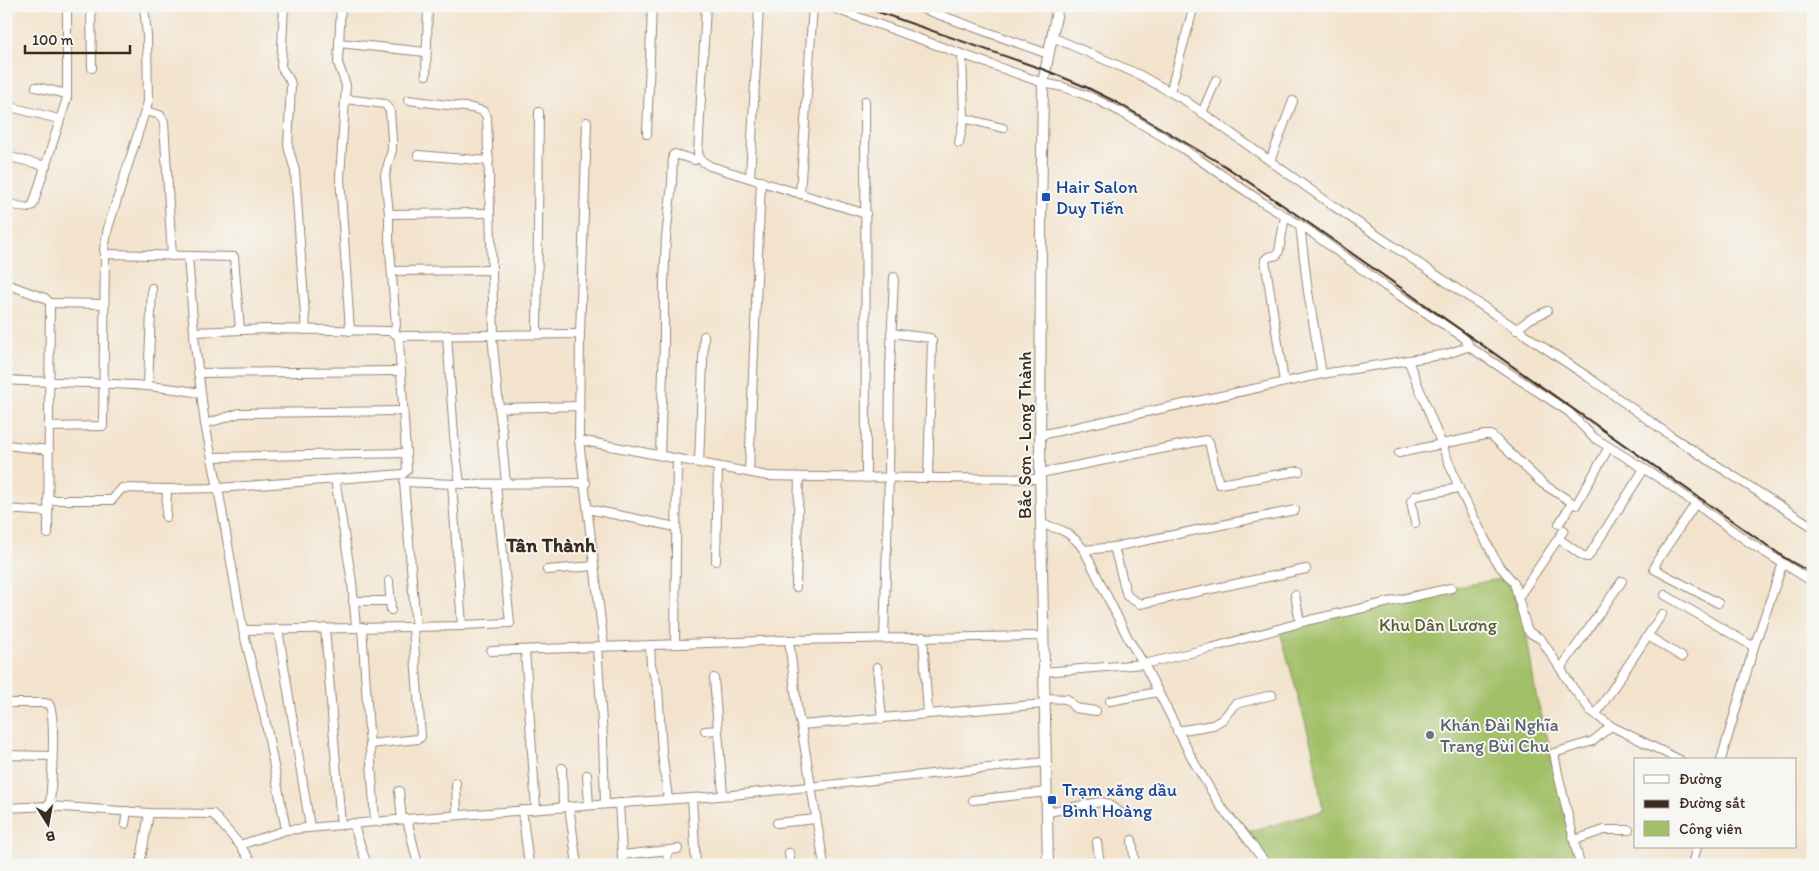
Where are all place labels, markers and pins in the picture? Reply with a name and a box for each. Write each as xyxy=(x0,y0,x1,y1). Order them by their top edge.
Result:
place label: Hair Salon Duy Tiến xyxy=(1056,176,1138,219)
marker: Hair Salon Duy Tiến xyxy=(1040,191,1052,203)
place label: Khán Đài Nghĩa Trang Bùi Chu xyxy=(1440,714,1559,757)
marker: Khán Đài Nghĩa Trang Bùi Chu xyxy=(1424,729,1436,741)
place label: Trạm xăng dầu Bình Hoàng xyxy=(1062,779,1177,822)
marker: Trạm xăng dầu Bình Hoàng xyxy=(1046,794,1058,806)

